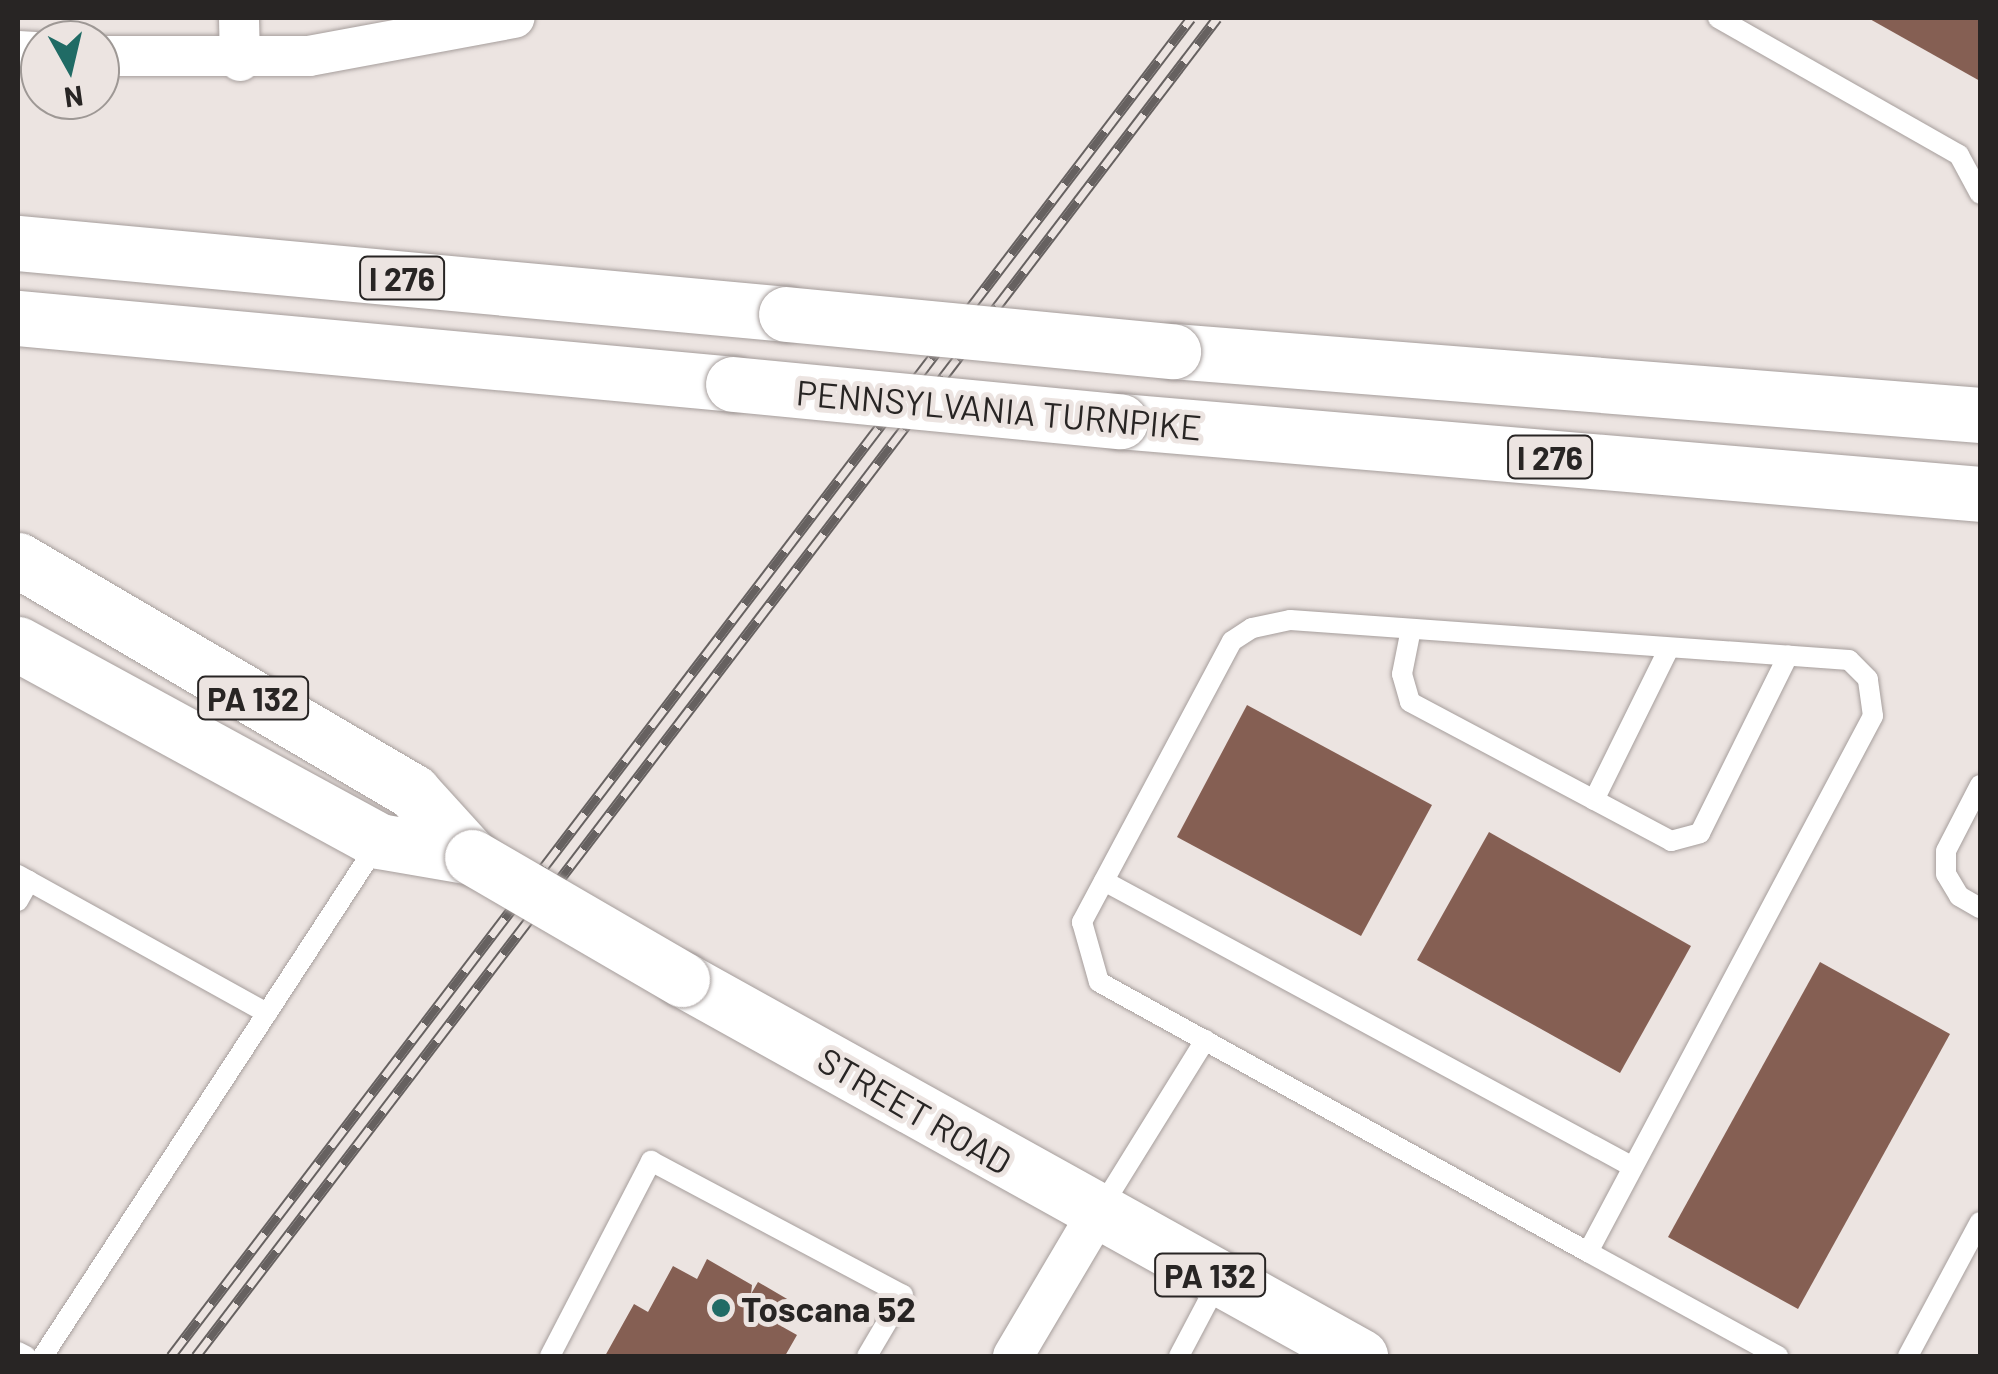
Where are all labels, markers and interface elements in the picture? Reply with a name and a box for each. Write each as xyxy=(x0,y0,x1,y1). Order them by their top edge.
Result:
north arrow xyxy=(20,20,120,120)
text: N xyxy=(62,80,85,116)
road number: I 276 xyxy=(357,251,447,305)
street label: PENNSYLVANIA TURNPIKE xyxy=(795,370,1203,448)
road number: I 276 xyxy=(1505,430,1595,484)
road number: PA 132 xyxy=(196,671,310,725)
street label: STREET ROAD xyxy=(811,1038,1019,1182)
road number: PA 132 xyxy=(1152,1248,1268,1302)
place label: Toscana 52 xyxy=(741,1287,916,1329)
marker: Toscana 52 xyxy=(710,1297,732,1319)

